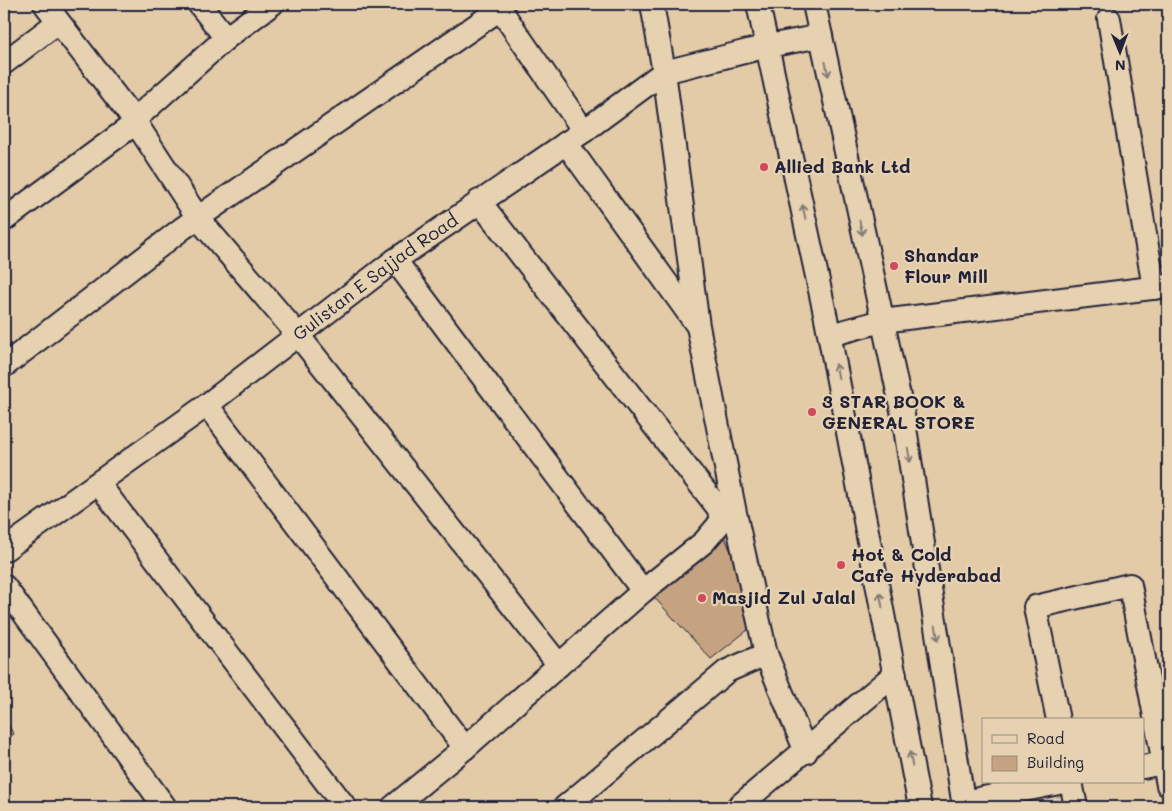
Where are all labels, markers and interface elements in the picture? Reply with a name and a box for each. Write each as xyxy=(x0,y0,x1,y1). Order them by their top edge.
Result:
north arrow xyxy=(1094,28,1144,78)
text: N xyxy=(1115,56,1126,75)
one-way arrow xyxy=(823,60,833,76)
place label: Allied Bank Ltd xyxy=(774,154,910,178)
marker: Allied Bank Ltd xyxy=(758,161,770,173)
one-way arrow xyxy=(798,205,808,221)
street label: Gulistan E Sajjad Road xyxy=(287,208,462,346)
one-way arrow xyxy=(857,219,866,235)
place label: Shandar Flour Mill xyxy=(904,243,988,288)
marker: Shandar Flour Mill xyxy=(888,260,900,272)
one-way arrow xyxy=(831,364,841,380)
place label: 3 STAR BOOK & GENERAL STORE xyxy=(822,389,975,434)
marker: 3 STAR BOOK & GENERAL STORE xyxy=(806,406,818,418)
one-way arrow xyxy=(904,447,914,463)
place label: Hot & Cold Cafe Hyderabad xyxy=(851,542,1001,587)
marker: Hot & Cold Cafe Hyderabad xyxy=(835,559,847,571)
place label: Masjid Zul Jalal xyxy=(712,585,856,609)
marker: Masjid Zul Jalal xyxy=(696,592,708,604)
one-way arrow xyxy=(876,592,885,608)
one-way arrow xyxy=(932,624,942,640)
legend xyxy=(982,718,1144,784)
text: Road xyxy=(1027,728,1064,748)
one-way arrow xyxy=(905,752,915,768)
text: Building xyxy=(1027,752,1084,772)

